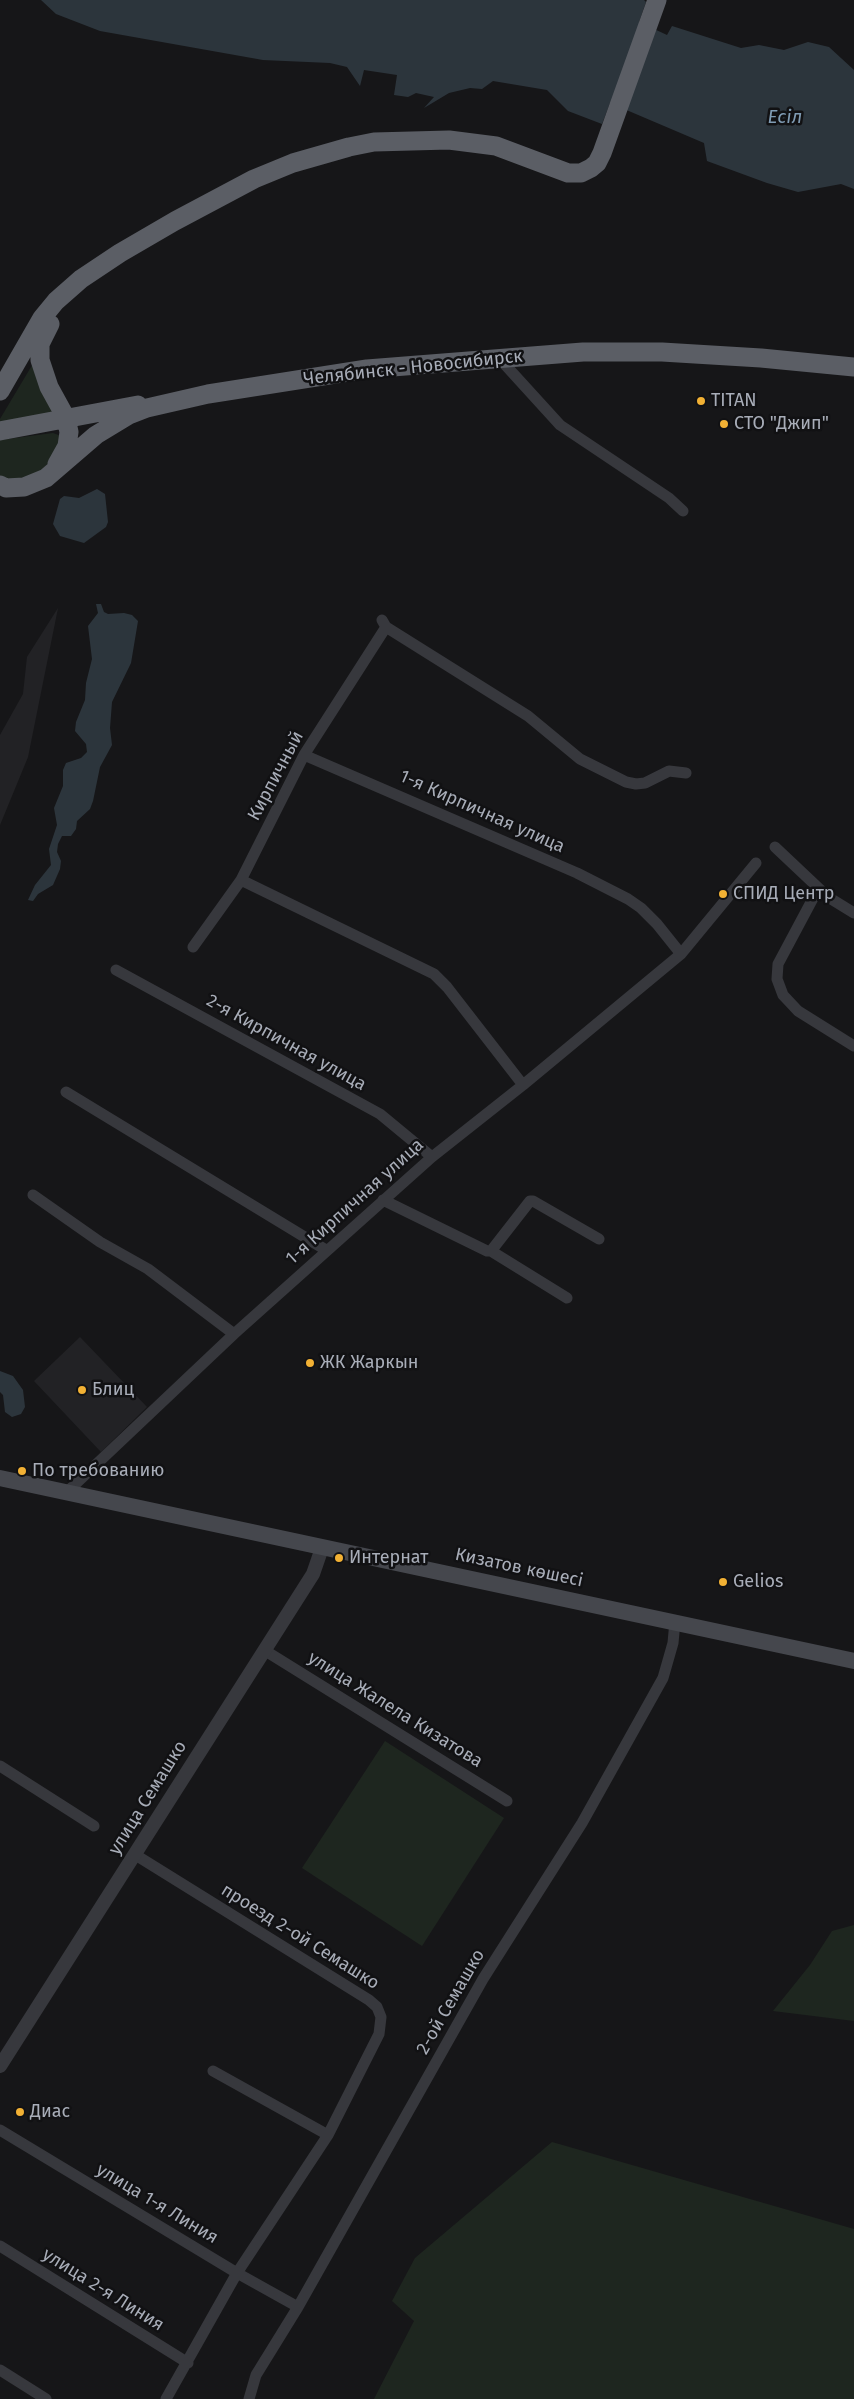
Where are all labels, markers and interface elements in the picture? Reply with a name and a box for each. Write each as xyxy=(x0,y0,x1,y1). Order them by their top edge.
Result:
water label: Есіл xyxy=(768,107,802,129)
street label: Челябинск - Новосибирск xyxy=(302,346,524,390)
place label: TITAN xyxy=(711,390,757,412)
marker: TITAN xyxy=(695,395,707,407)
place label: СТО "Джип" xyxy=(734,413,829,435)
marker: СТО "Джип" xyxy=(718,418,730,430)
street label: Кирпичный xyxy=(243,728,309,824)
street label: 1-я Кирпичная улица xyxy=(396,766,568,858)
place label: СПИД Центр xyxy=(733,883,835,905)
marker: СПИД Центр xyxy=(717,888,729,900)
street label: 2-я Кирпичная улица xyxy=(202,990,370,1096)
street label: 1-я Кирпичная улица xyxy=(282,1134,428,1270)
place label: ЖК Жаркын xyxy=(320,1352,419,1374)
marker: ЖК Жаркын xyxy=(304,1357,316,1369)
place label: Блиц xyxy=(92,1379,134,1401)
marker: Блиц xyxy=(76,1384,88,1396)
place label: По требованию xyxy=(32,1460,164,1482)
marker: По требованию xyxy=(16,1465,28,1477)
street label: Кизатов көшесі xyxy=(453,1544,585,1592)
place label: Интернат xyxy=(349,1547,428,1569)
marker: Интернат xyxy=(333,1552,345,1564)
place label: Gelios xyxy=(733,1571,783,1593)
marker: Gelios xyxy=(717,1576,729,1588)
street label: улица Жалела Кизатова xyxy=(304,1647,486,1773)
street label: улица Семашко xyxy=(104,1737,192,1859)
street label: проезд 2-ой Семашко xyxy=(217,1879,383,1995)
street label: 2-ой Семашко xyxy=(412,1946,490,2058)
place label: Диас xyxy=(30,2101,70,2123)
marker: Диас xyxy=(14,2106,26,2118)
street label: улица 1-я Линия xyxy=(92,2159,222,2249)
street label: улица 2-я Линия xyxy=(38,2244,168,2336)

